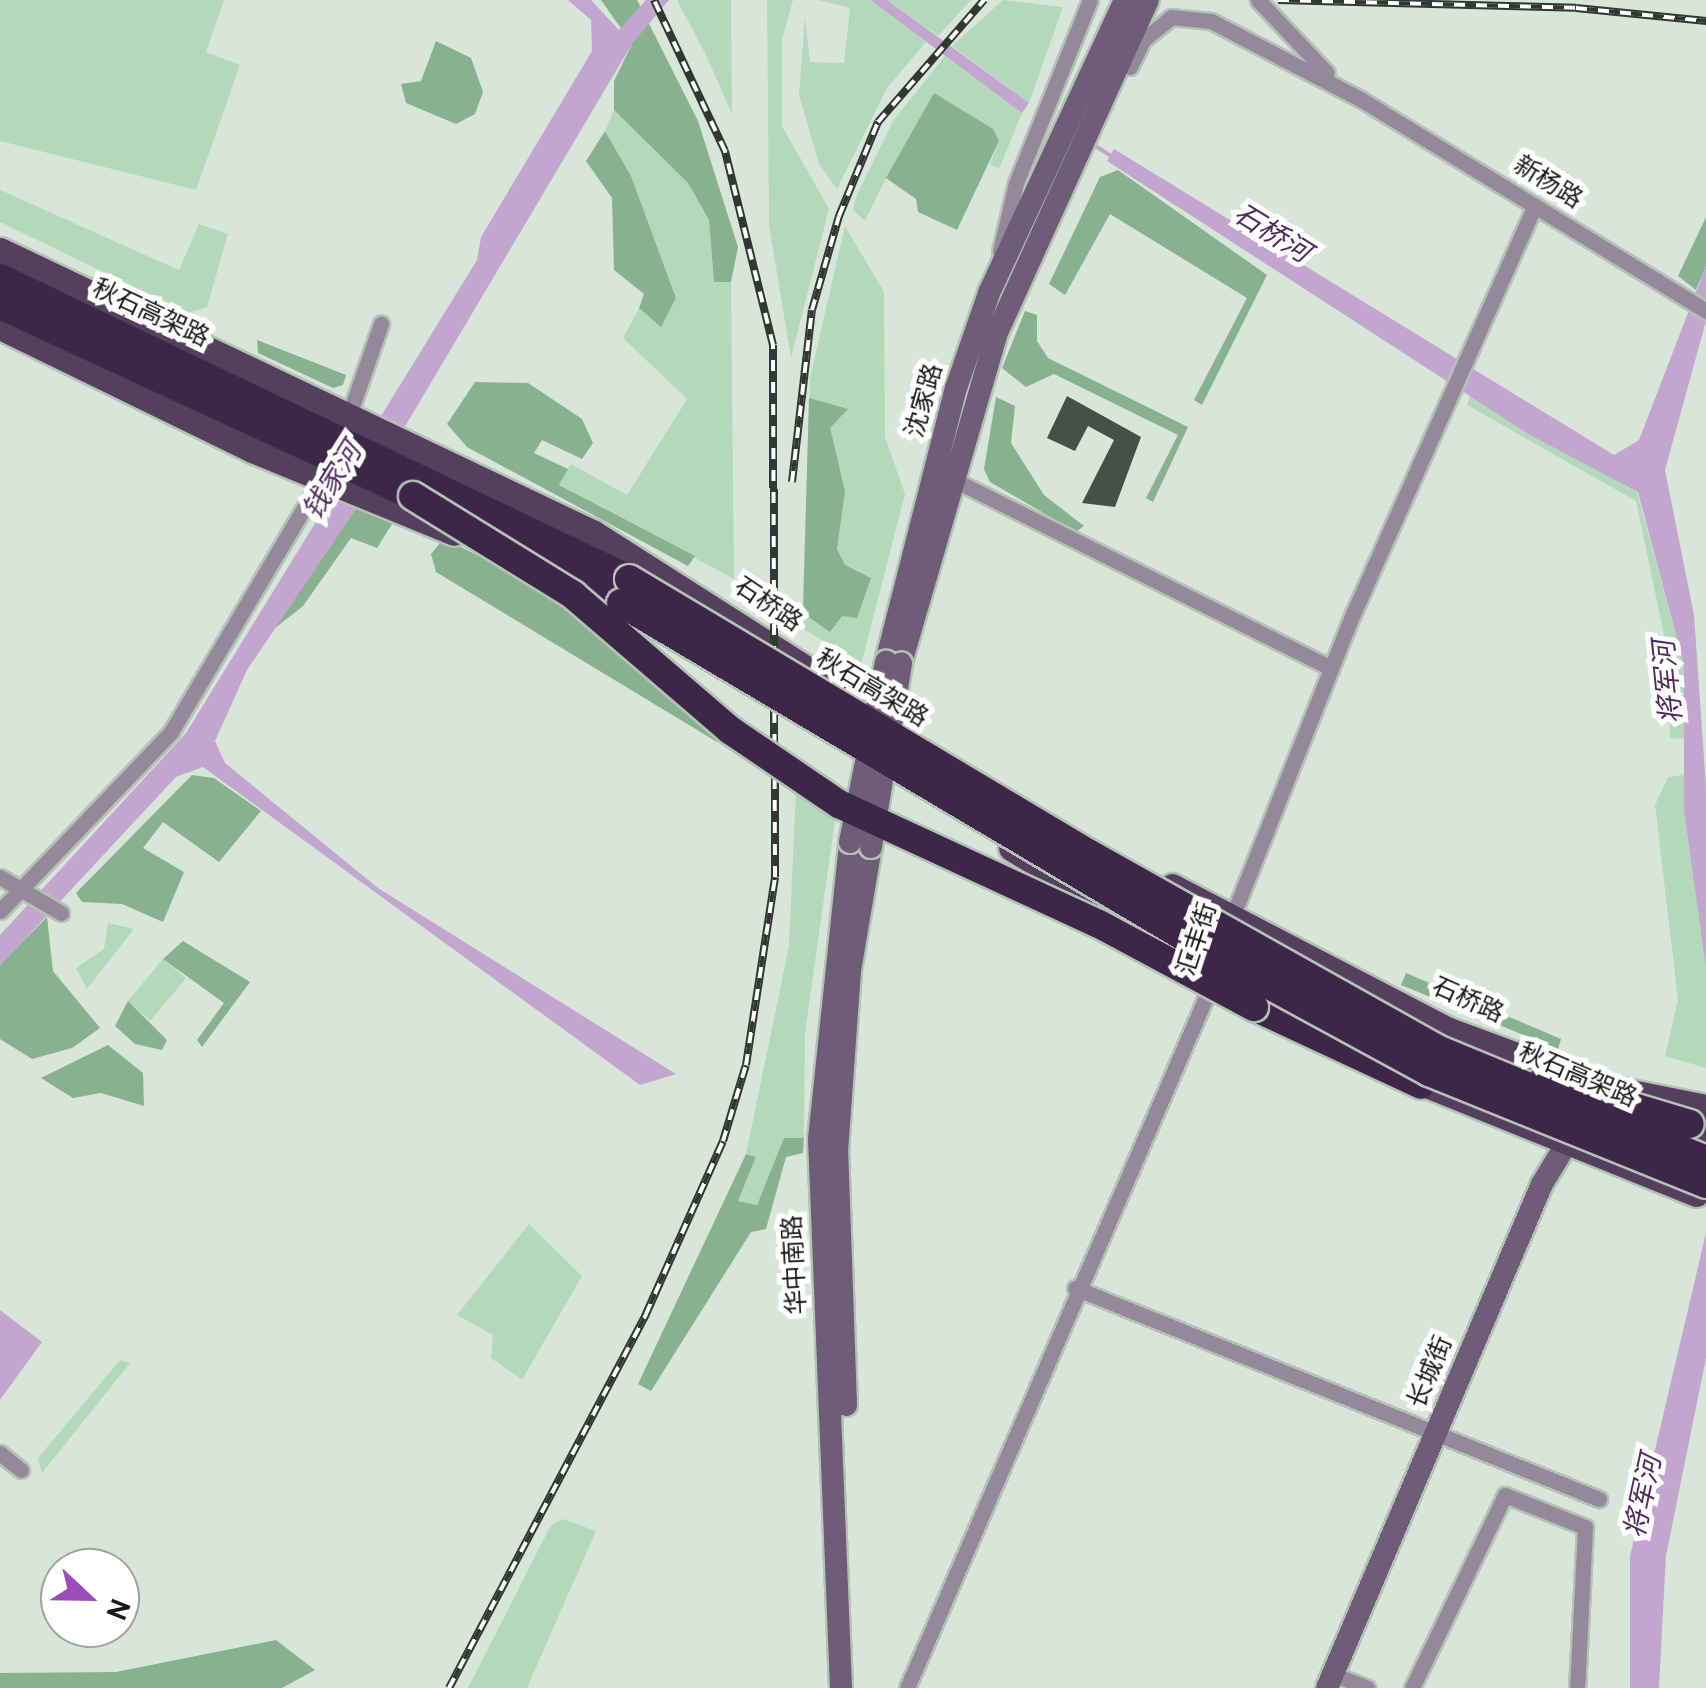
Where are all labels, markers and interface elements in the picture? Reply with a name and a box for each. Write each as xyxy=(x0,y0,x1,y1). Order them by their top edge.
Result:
street label: 新杨路 xyxy=(1507,151,1587,217)
water label: 石桥河 xyxy=(1226,198,1316,272)
street label: 秋石高架路 xyxy=(87,275,213,355)
street label: 沈家路 xyxy=(901,361,951,441)
water label: 钱家河 xyxy=(297,437,371,527)
street label: 石桥路 xyxy=(728,573,806,639)
water label: 将军河 xyxy=(1649,638,1691,726)
street label: 秋石高架路 xyxy=(810,645,932,735)
street label: 汇丰街 xyxy=(1173,900,1225,980)
street label: 石桥路 xyxy=(1427,973,1507,1031)
street label: 秋石高架路 xyxy=(1514,1039,1640,1115)
street label: 华中南路 xyxy=(779,1214,815,1316)
street label: 长城街 xyxy=(1404,1333,1460,1413)
water label: 将军河 xyxy=(1620,1452,1670,1542)
north arrow xyxy=(40,1548,140,1648)
text: N xyxy=(96,1592,136,1625)

